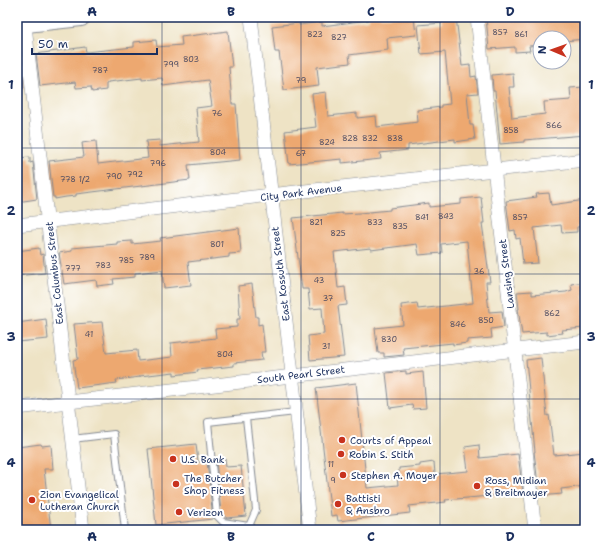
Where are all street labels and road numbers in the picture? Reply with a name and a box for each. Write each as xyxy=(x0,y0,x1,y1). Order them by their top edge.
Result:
street label: City Park Avenue xyxy=(259,181,343,204)
street label: East Columbus Street xyxy=(43,221,66,325)
street label: East Kossuth Street xyxy=(268,226,293,322)
street label: Lansing Street xyxy=(496,238,517,309)
street label: South Pearl Street xyxy=(256,363,346,386)

